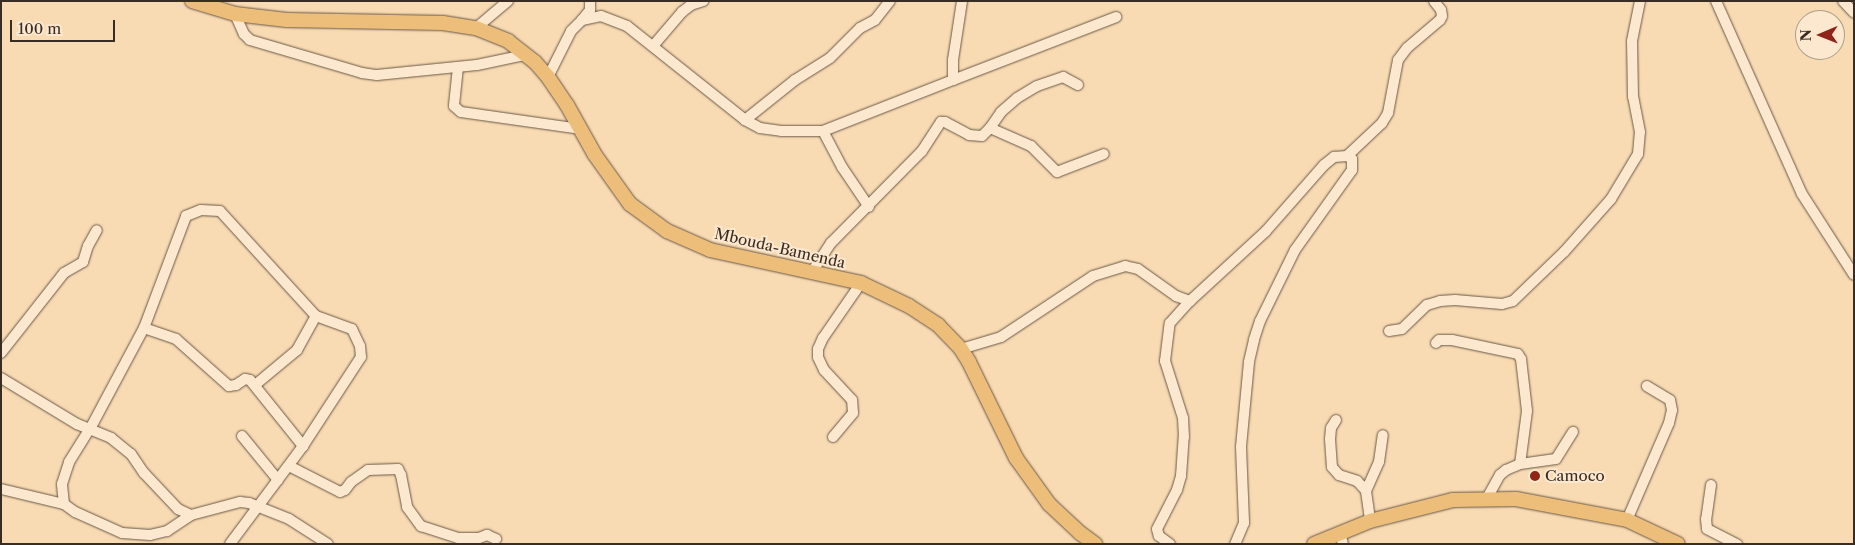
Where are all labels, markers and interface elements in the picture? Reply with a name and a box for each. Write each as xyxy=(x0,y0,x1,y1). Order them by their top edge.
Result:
scale bar xyxy=(12,10,118,42)
north arrow xyxy=(1795,10,1845,60)
text: 100 m xyxy=(18,19,61,38)
text: N xyxy=(1797,29,1815,41)
street label: Mbouda-Bamenda xyxy=(713,224,847,272)
place label: Camoco xyxy=(1545,467,1605,485)
marker: Camoco xyxy=(1529,470,1541,482)

